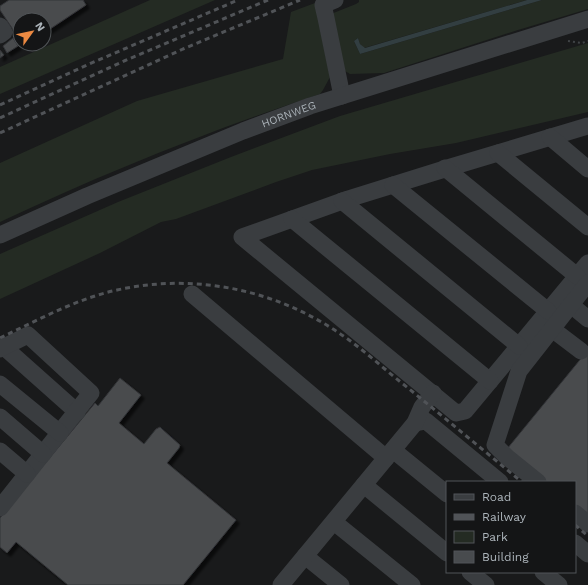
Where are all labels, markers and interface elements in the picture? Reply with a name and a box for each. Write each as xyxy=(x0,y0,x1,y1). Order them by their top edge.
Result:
north arrow xyxy=(12,12,52,52)
text: N xyxy=(32,20,48,34)
street label: HORNWEG xyxy=(260,99,318,131)
legend xyxy=(446,481,576,573)
text: Road xyxy=(482,490,511,504)
text: Railway xyxy=(482,510,527,524)
text: Park xyxy=(482,530,508,544)
text: Building xyxy=(482,550,529,564)

